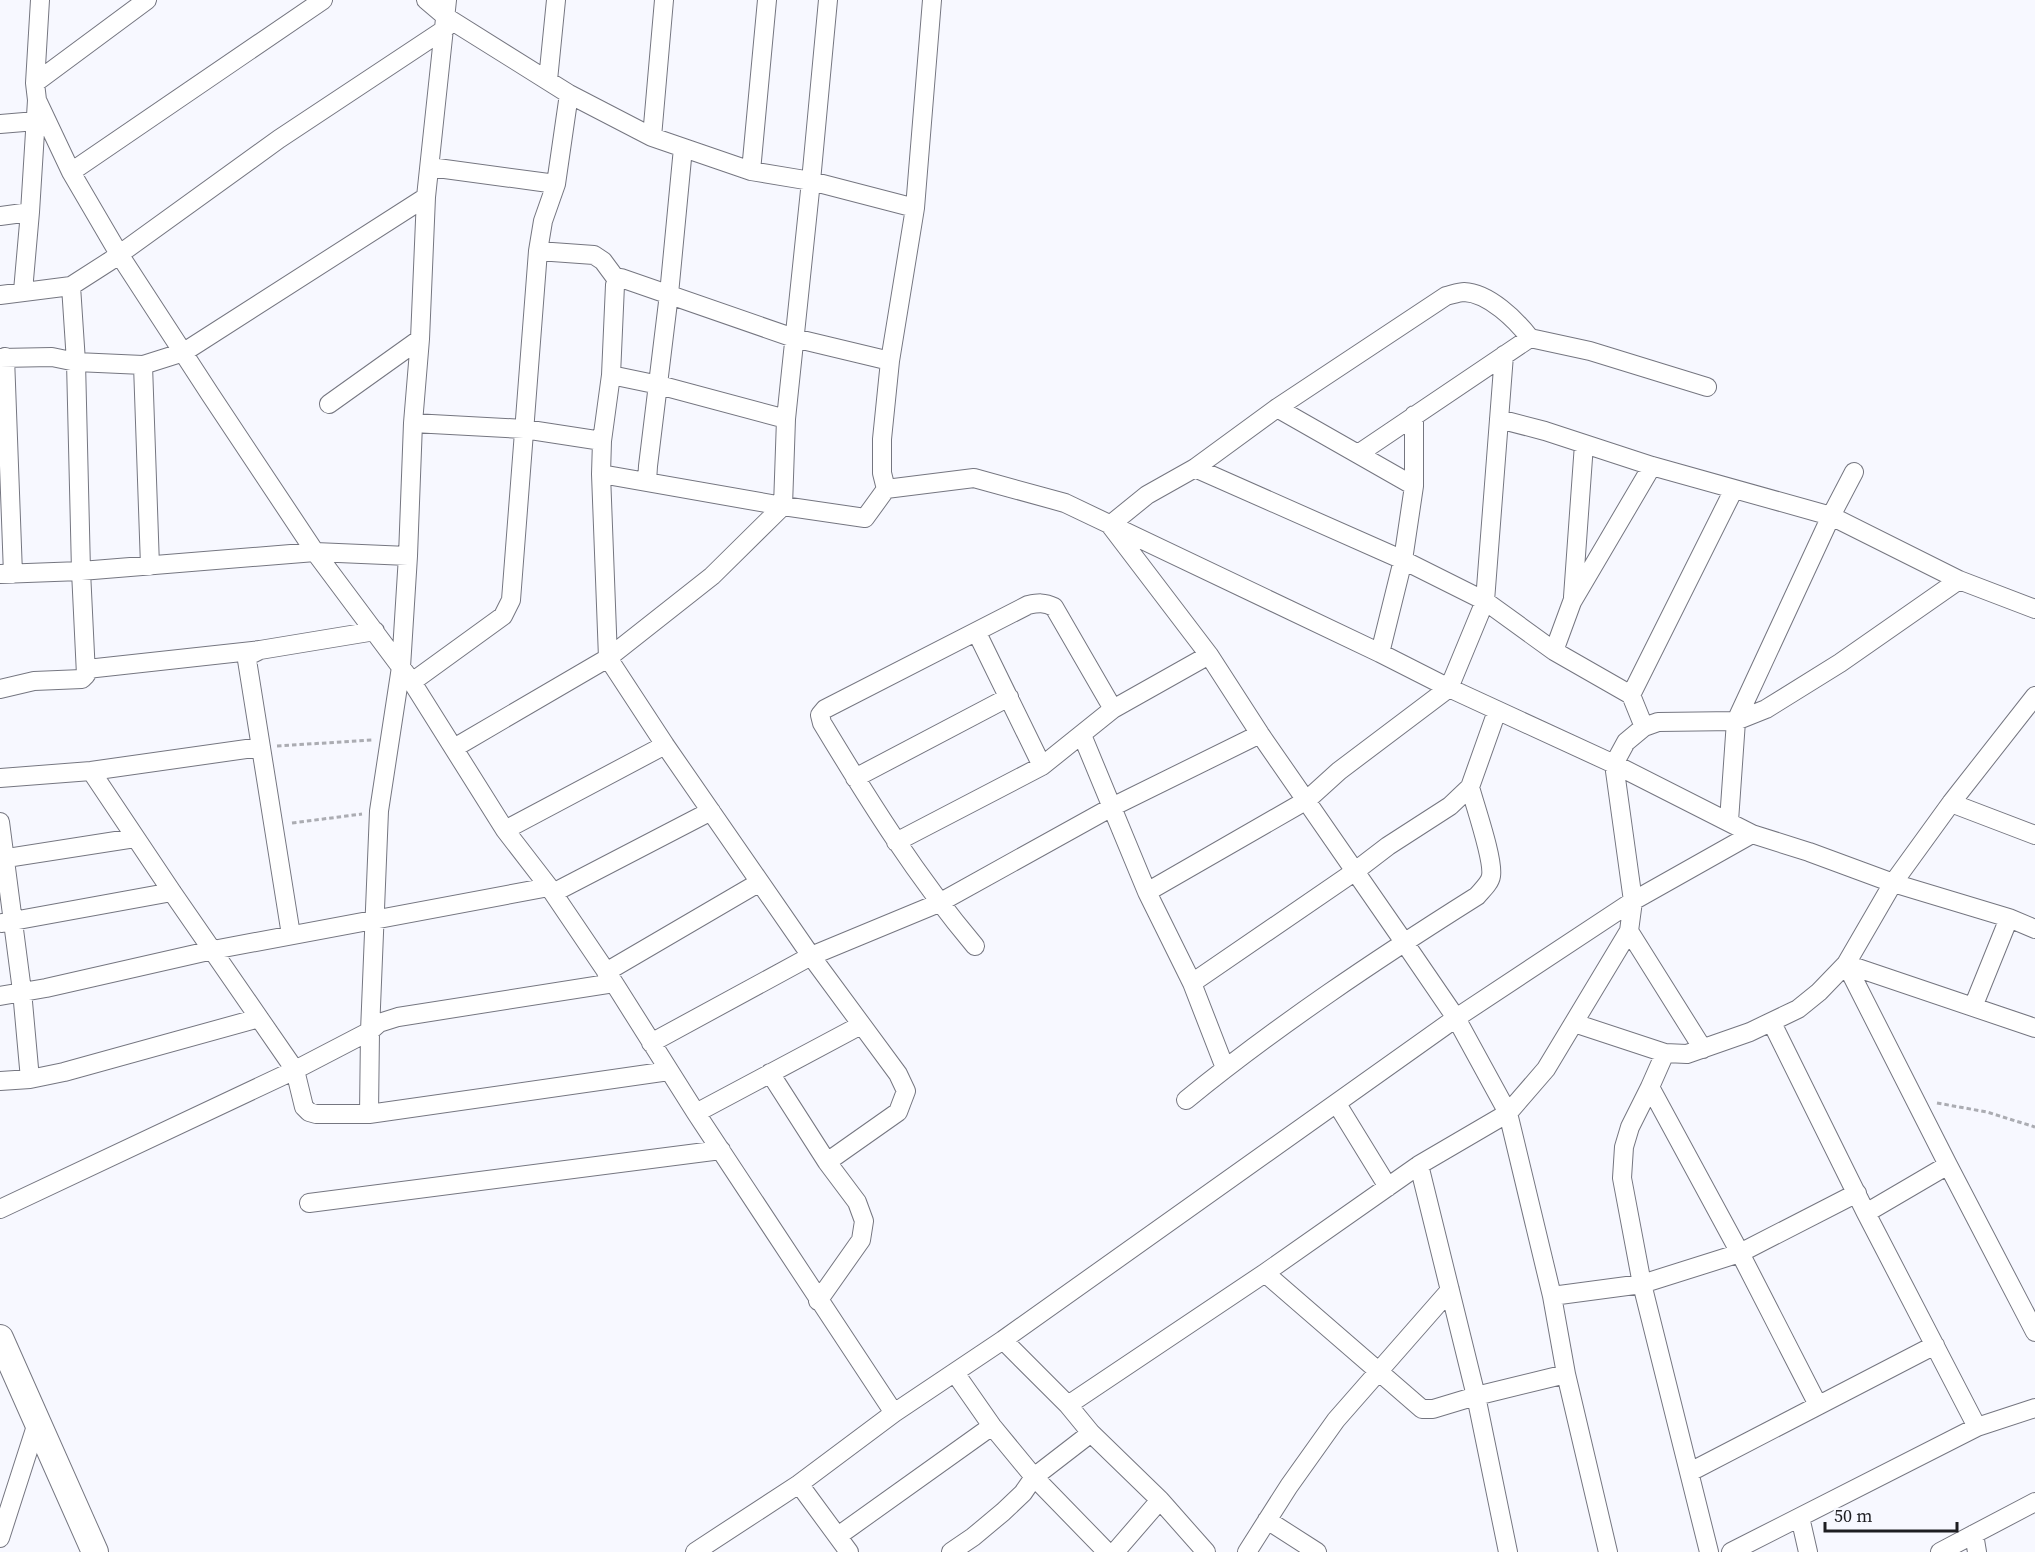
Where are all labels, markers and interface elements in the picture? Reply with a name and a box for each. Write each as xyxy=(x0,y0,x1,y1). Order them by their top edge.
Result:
scale bar xyxy=(1825,1495,1957,1533)
text: 50 m xyxy=(1834,1503,1872,1528)

